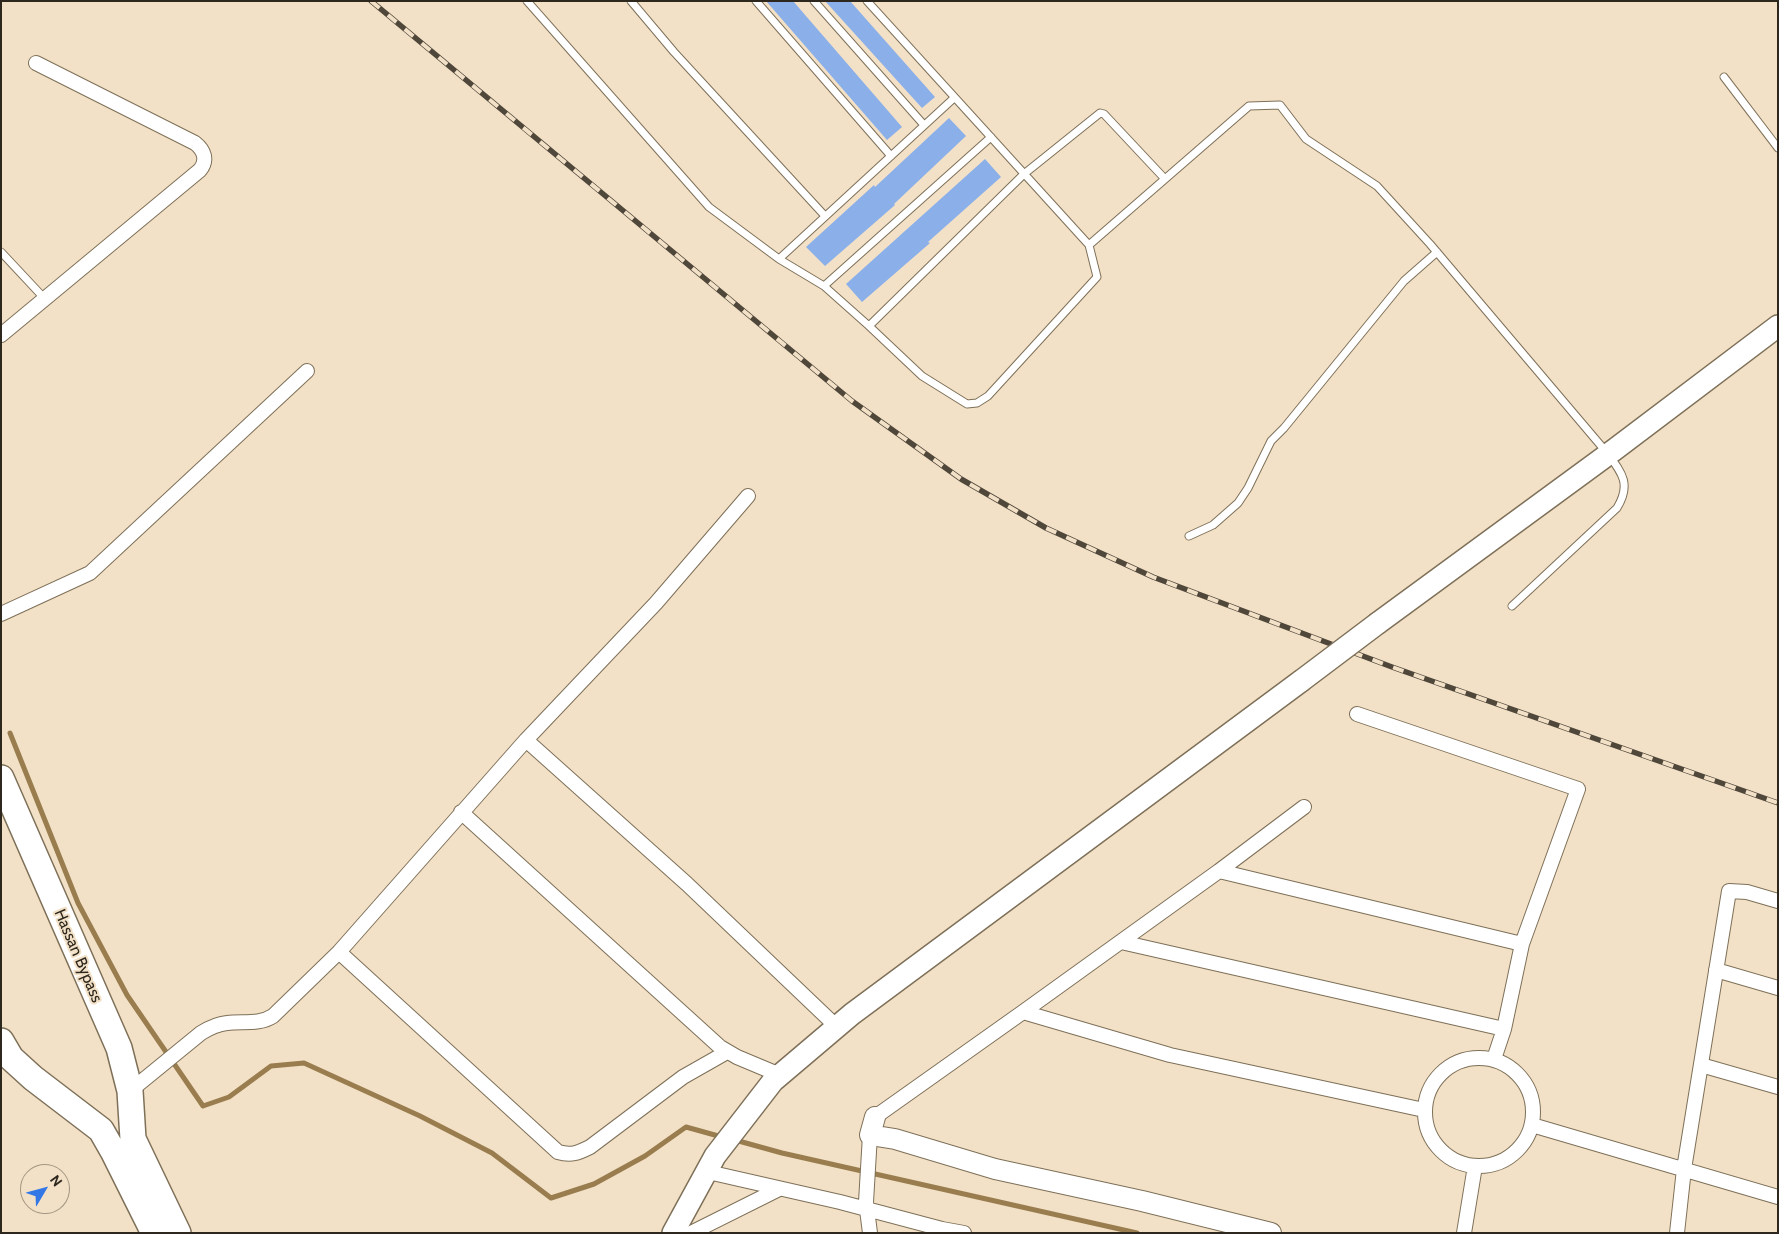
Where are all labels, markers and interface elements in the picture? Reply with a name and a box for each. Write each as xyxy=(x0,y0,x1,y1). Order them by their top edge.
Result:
street label: Hassan Bypass xyxy=(50,906,106,1006)
north arrow xyxy=(20,1164,70,1214)
text: N xyxy=(46,1171,66,1190)

